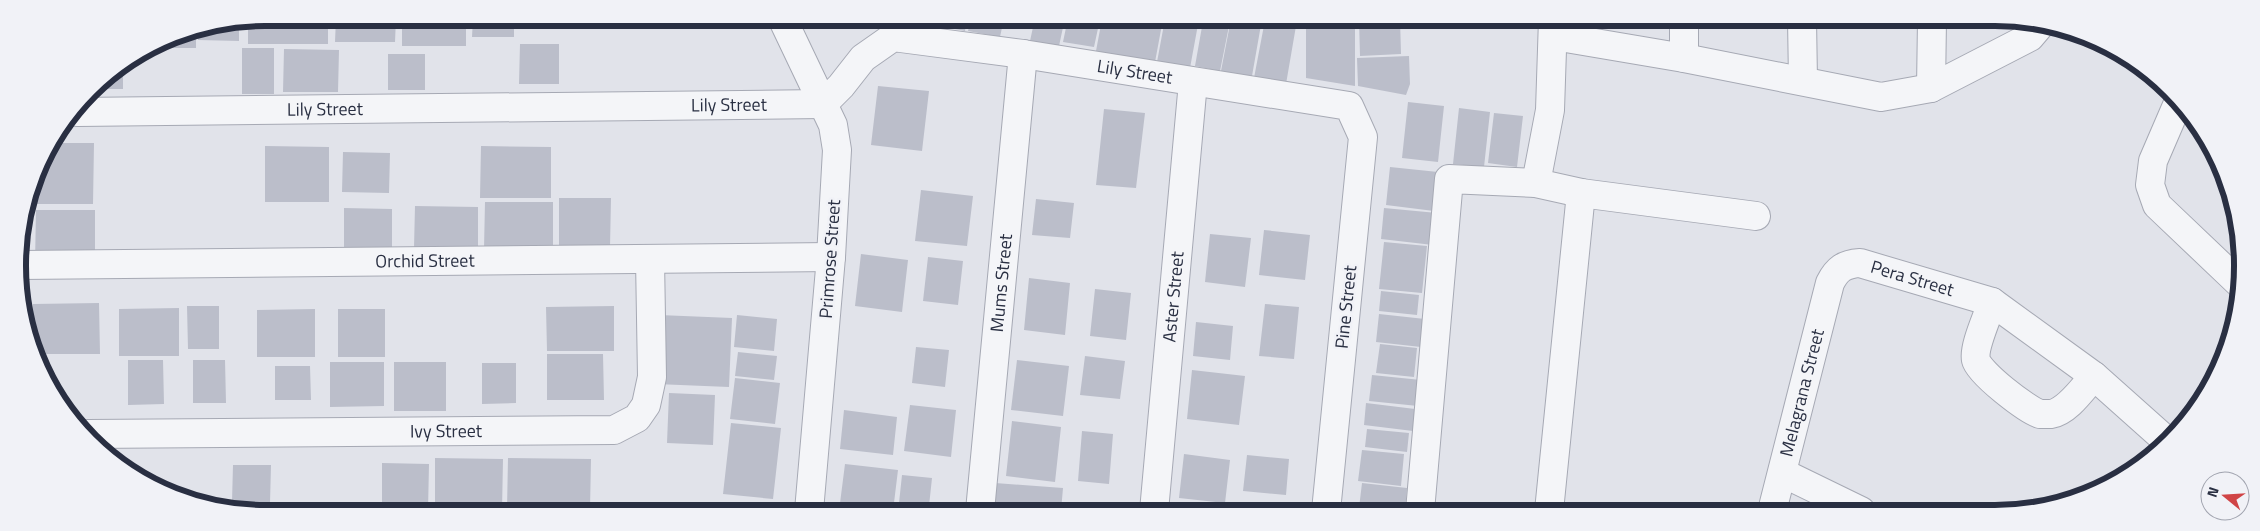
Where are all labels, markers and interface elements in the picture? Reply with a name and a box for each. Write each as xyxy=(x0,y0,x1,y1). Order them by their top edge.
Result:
street label: Lily Street xyxy=(1095,52,1175,91)
street label: Lily Street xyxy=(691,91,768,118)
street label: Lily Street xyxy=(287,95,364,123)
street label: Primrose Street xyxy=(812,198,847,319)
street label: Mums Street xyxy=(983,232,1019,333)
street label: Orchid Street xyxy=(375,247,475,274)
street label: Aster Street xyxy=(1155,250,1191,343)
street label: Pera Street xyxy=(1868,253,1958,303)
street label: Pine Street xyxy=(1328,263,1363,350)
street label: Melagrana Street xyxy=(1772,325,1831,459)
street label: Ivy Street xyxy=(410,417,483,445)
north arrow xyxy=(2200,471,2250,521)
text: N xyxy=(2201,484,2224,500)

